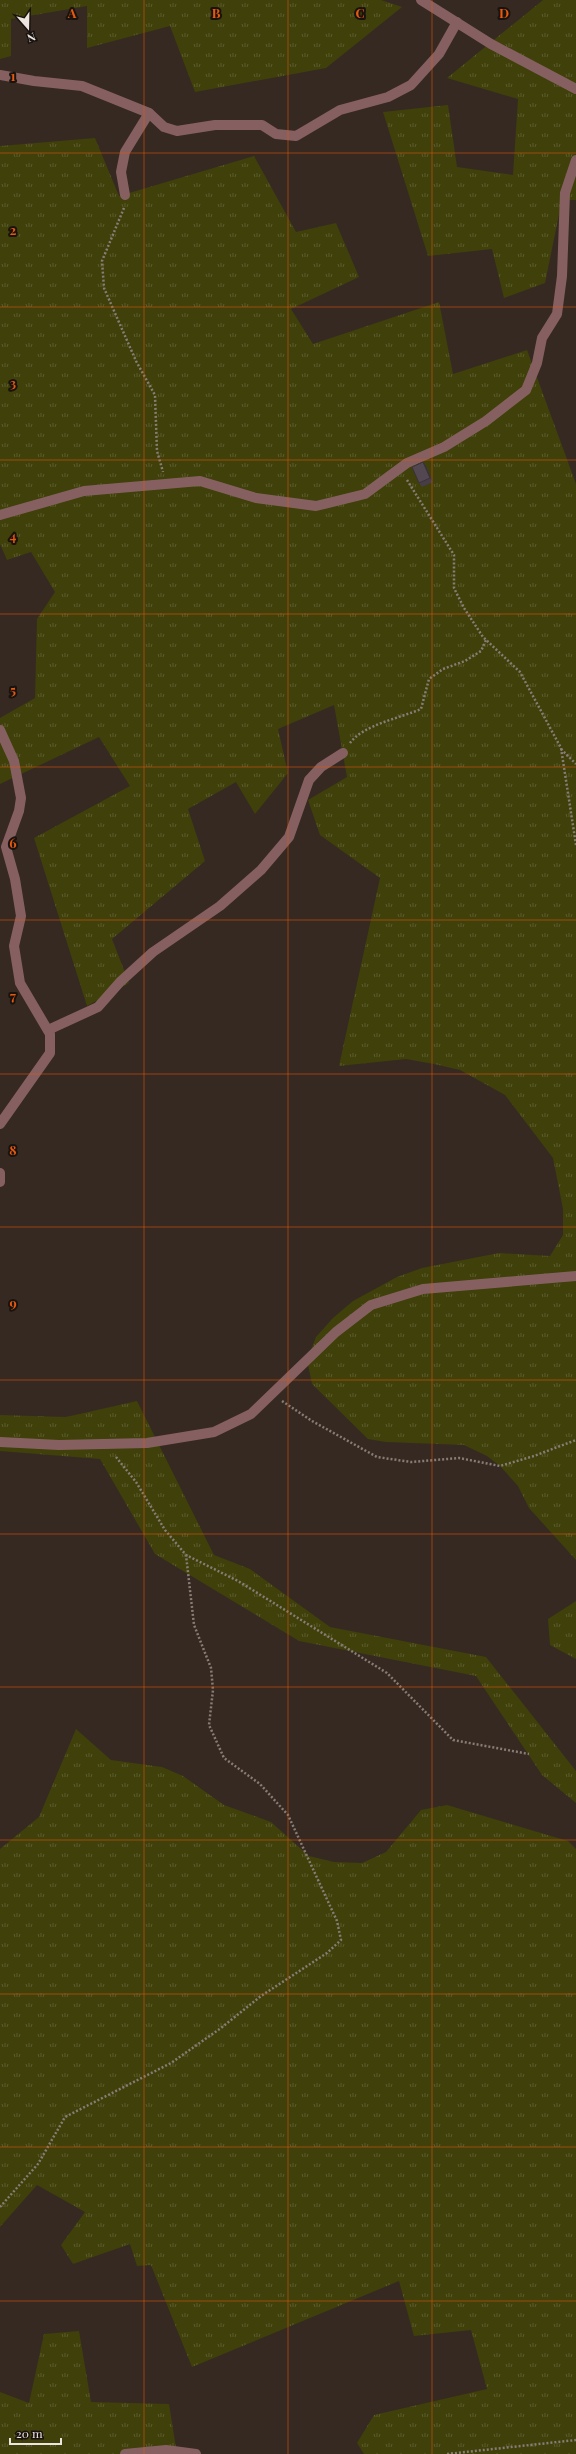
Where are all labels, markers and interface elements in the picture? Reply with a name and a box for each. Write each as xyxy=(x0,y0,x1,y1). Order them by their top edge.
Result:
text: A xyxy=(67,4,77,21)
text: B xyxy=(212,4,221,21)
text: C xyxy=(355,4,365,21)
text: D xyxy=(499,4,509,21)
north arrow xyxy=(8,8,48,48)
text: N xyxy=(25,29,38,46)
text: 1 xyxy=(11,67,16,84)
text: 2 xyxy=(10,221,17,238)
text: 3 xyxy=(10,374,16,391)
text: 4 xyxy=(10,527,17,544)
text: 5 xyxy=(10,681,16,698)
text: 6 xyxy=(9,834,17,851)
text: 7 xyxy=(10,987,16,1004)
text: 8 xyxy=(9,1141,17,1158)
text: 9 xyxy=(9,1294,17,1311)
scale bar xyxy=(10,2420,61,2446)
text: 20 m xyxy=(16,2425,43,2441)

